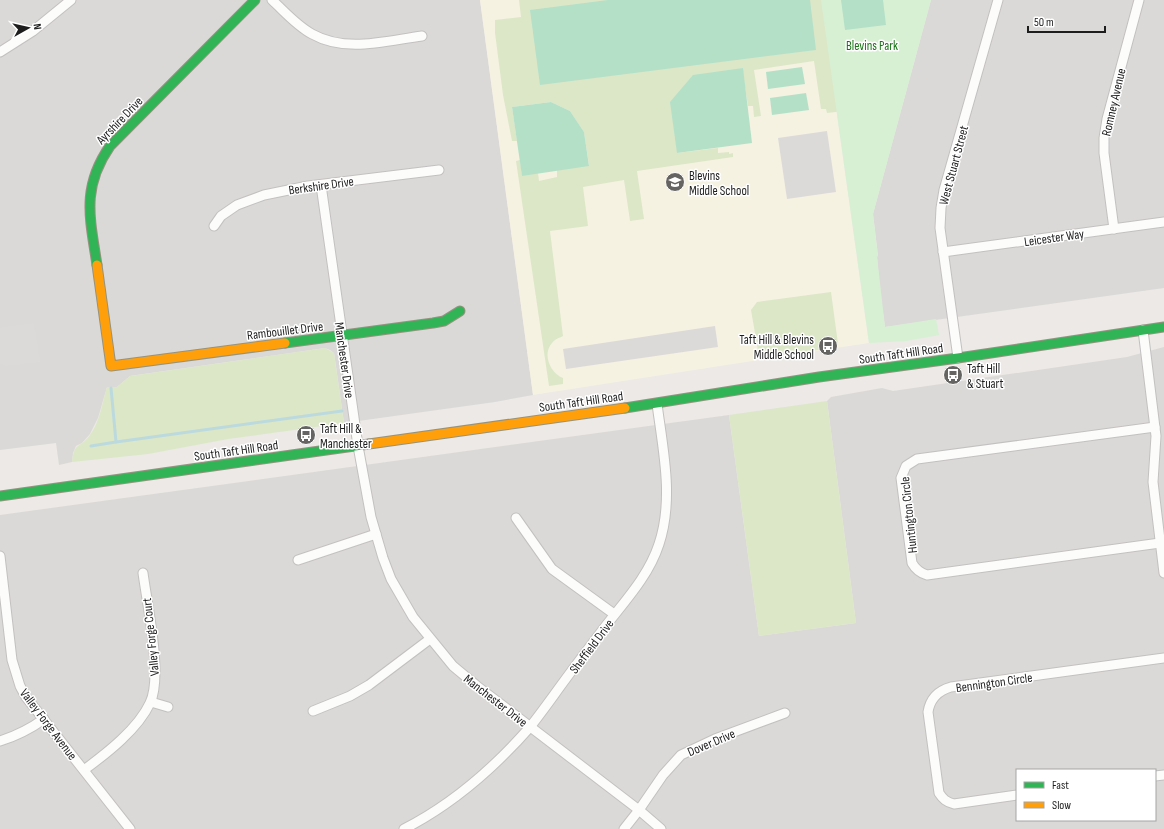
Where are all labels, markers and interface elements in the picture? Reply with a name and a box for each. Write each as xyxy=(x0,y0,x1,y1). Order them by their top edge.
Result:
north arrow xyxy=(8,8,48,48)
scale bar xyxy=(1028,8,1105,34)
text: 50 m xyxy=(1034,15,1054,30)
text: N xyxy=(31,23,44,31)
park label: Blevins Park xyxy=(846,38,898,54)
street label: Romney Avenue xyxy=(1098,67,1130,138)
street label: Ayrshire Drive xyxy=(92,94,146,149)
street label: West Stuart Street xyxy=(936,124,972,207)
place label: Blevins Middle School xyxy=(689,168,749,199)
school or university icon: Blevins Middle School xyxy=(664,171,686,193)
street label: Berkshire Drive xyxy=(287,173,355,198)
street label: Leicester Way xyxy=(1023,226,1085,250)
street label: Rambouillet Drive xyxy=(246,318,324,344)
street label: Manchester Drive xyxy=(331,321,357,399)
place label: Taft Hill & Blevins Middle School xyxy=(739,332,814,363)
bus stop icon: Taft Hill & Blevins Middle School xyxy=(817,335,839,357)
street label: South Taft Hill Road xyxy=(858,340,944,368)
place label: Taft Hill & Stuart xyxy=(967,361,1003,392)
bus stop icon: Taft Hill & Stuart xyxy=(942,364,964,386)
street label: South Taft Hill Road xyxy=(538,388,624,416)
place label: Taft Hill & Manchester xyxy=(320,421,372,452)
bus stop icon: Taft Hill & Manchester xyxy=(295,424,317,446)
street label: South Taft Hill Road xyxy=(193,437,279,465)
street label: Huntington Circle xyxy=(897,476,921,554)
street label: Valley Forge Court xyxy=(139,597,163,677)
street label: Sheffield Drive xyxy=(566,616,617,677)
street label: Bennington Circle xyxy=(955,670,1033,696)
street label: Manchester Drive xyxy=(460,671,530,731)
street label: Valley Forge Avenue xyxy=(16,686,80,763)
street label: Dover Drive xyxy=(685,726,738,760)
legend xyxy=(1016,769,1156,821)
text: Fast xyxy=(1052,778,1069,793)
text: Slow xyxy=(1052,798,1071,813)

